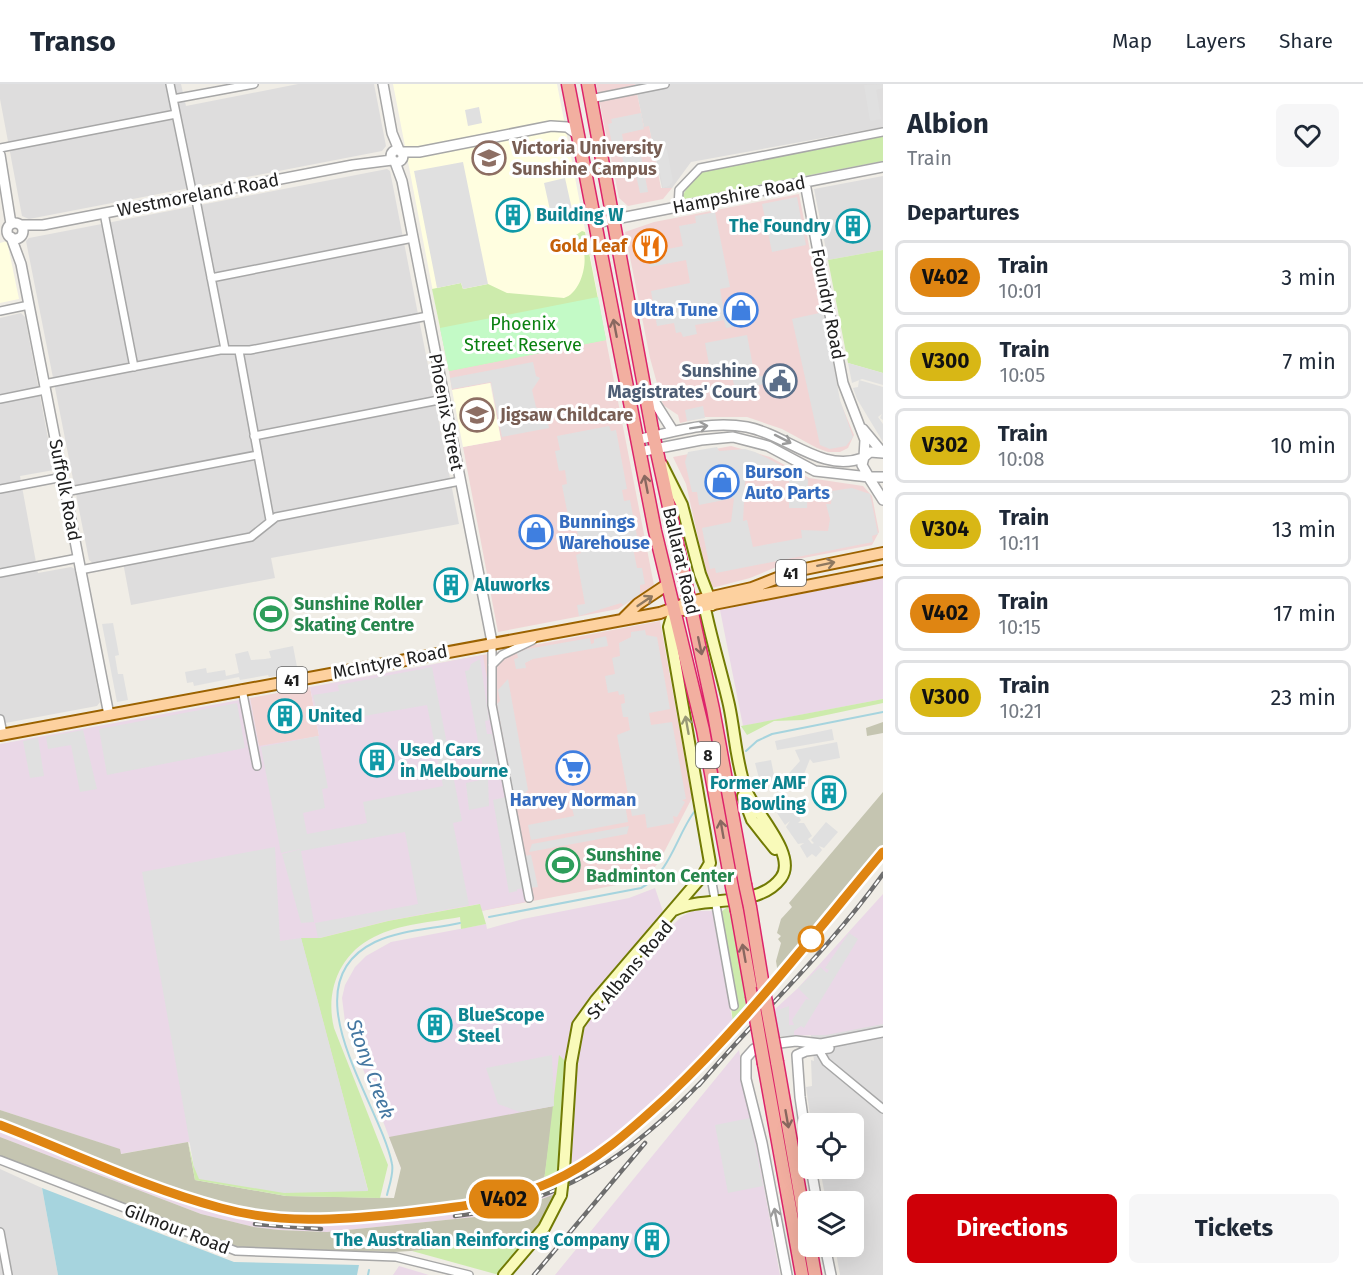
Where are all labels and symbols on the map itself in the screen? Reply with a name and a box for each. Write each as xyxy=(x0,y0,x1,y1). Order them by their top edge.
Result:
place label: Victoria University Sunshine Campus xyxy=(511,137,663,180)
school or university icon: Victoria University Sunshine Campus xyxy=(471,140,507,176)
street label: Westmoreland Road xyxy=(115,169,281,221)
street label: Hampshire Road xyxy=(671,171,807,219)
building icon: Building W xyxy=(495,197,531,233)
place label: Building W xyxy=(536,204,624,226)
building icon: The Foundry xyxy=(835,208,871,244)
place label: The Foundry xyxy=(729,215,831,237)
restaurant icon: Gold Leaf xyxy=(632,228,668,264)
place label: Gold Leaf xyxy=(550,235,629,257)
street label: Foundry Road xyxy=(806,247,850,361)
shop icon: Ultra Tune xyxy=(723,292,759,328)
place label: Ultra Tune xyxy=(634,299,718,321)
park label: Phoenix Street Reserve xyxy=(464,313,582,356)
one-way arrow xyxy=(609,319,620,339)
street label: Phoenix Street xyxy=(424,352,468,473)
place label: Sunshine Magistrates' Court xyxy=(608,360,758,403)
public building icon: Sunshine Magistrates' Court xyxy=(762,363,798,399)
school or university icon: Jigsaw Childcare xyxy=(459,397,495,433)
place label: Jigsaw Childcare xyxy=(499,404,633,426)
one-way arrow xyxy=(689,421,709,432)
one-way arrow xyxy=(773,433,791,445)
street label: Suffolk Road xyxy=(44,437,86,543)
place label: Burson Auto Parts xyxy=(744,461,830,504)
shop icon: Burson Auto Parts xyxy=(704,464,740,500)
one-way arrow xyxy=(640,474,651,494)
street label: Ballarat Road xyxy=(658,505,704,617)
place label: Bunnings Warehouse xyxy=(559,511,650,554)
shop icon: Bunnings Warehouse xyxy=(518,514,554,550)
one-way arrow xyxy=(816,558,836,569)
road number: 41 xyxy=(776,560,806,586)
building icon: Aluworks xyxy=(433,567,469,603)
place label: Aluworks xyxy=(473,574,550,596)
place label: Sunshine Roller Skating Centre xyxy=(294,593,424,636)
one-way arrow xyxy=(636,595,652,607)
sports icon: Sunshine Roller Skating Centre xyxy=(253,596,289,632)
one-way arrow xyxy=(694,636,706,655)
street label: McIntyre Road xyxy=(331,640,449,684)
road number: 41 xyxy=(277,667,307,693)
building icon: United xyxy=(267,698,303,734)
place label: United xyxy=(308,705,363,727)
one-way arrow xyxy=(681,716,692,736)
place label: Used Cars in Melbourne xyxy=(400,739,508,782)
building icon: Used Cars in Melbourne xyxy=(359,742,395,778)
road number: 8 xyxy=(696,742,720,768)
supermarket icon: Harvey Norman xyxy=(555,750,591,786)
place label: Former AMF Bowling xyxy=(710,772,806,815)
building icon: Former AMF Bowling xyxy=(811,775,847,811)
place label: Harvey Norman xyxy=(510,789,636,811)
one-way arrow xyxy=(716,820,727,839)
place label: Sunshine Badminton Center xyxy=(586,844,735,887)
sports icon: Sunshine Badminton Center xyxy=(545,847,581,883)
street label: St Albans Road xyxy=(582,916,678,1024)
unlabelled marker xyxy=(798,926,824,952)
one-way arrow xyxy=(738,944,749,964)
place label: BlueScope Steel xyxy=(458,1004,544,1047)
building icon: BlueScope Steel xyxy=(417,1007,453,1043)
water label: Stony Creek xyxy=(341,1015,400,1122)
one-way arrow xyxy=(782,1109,793,1129)
line badge: V402 xyxy=(462,1180,546,1218)
street label: Gilmour Road xyxy=(121,1199,233,1259)
one-way arrow xyxy=(770,1208,781,1228)
building icon: The Australian Reinforcing Company xyxy=(634,1222,670,1258)
place label: The Australian Reinforcing Company xyxy=(333,1229,630,1251)

